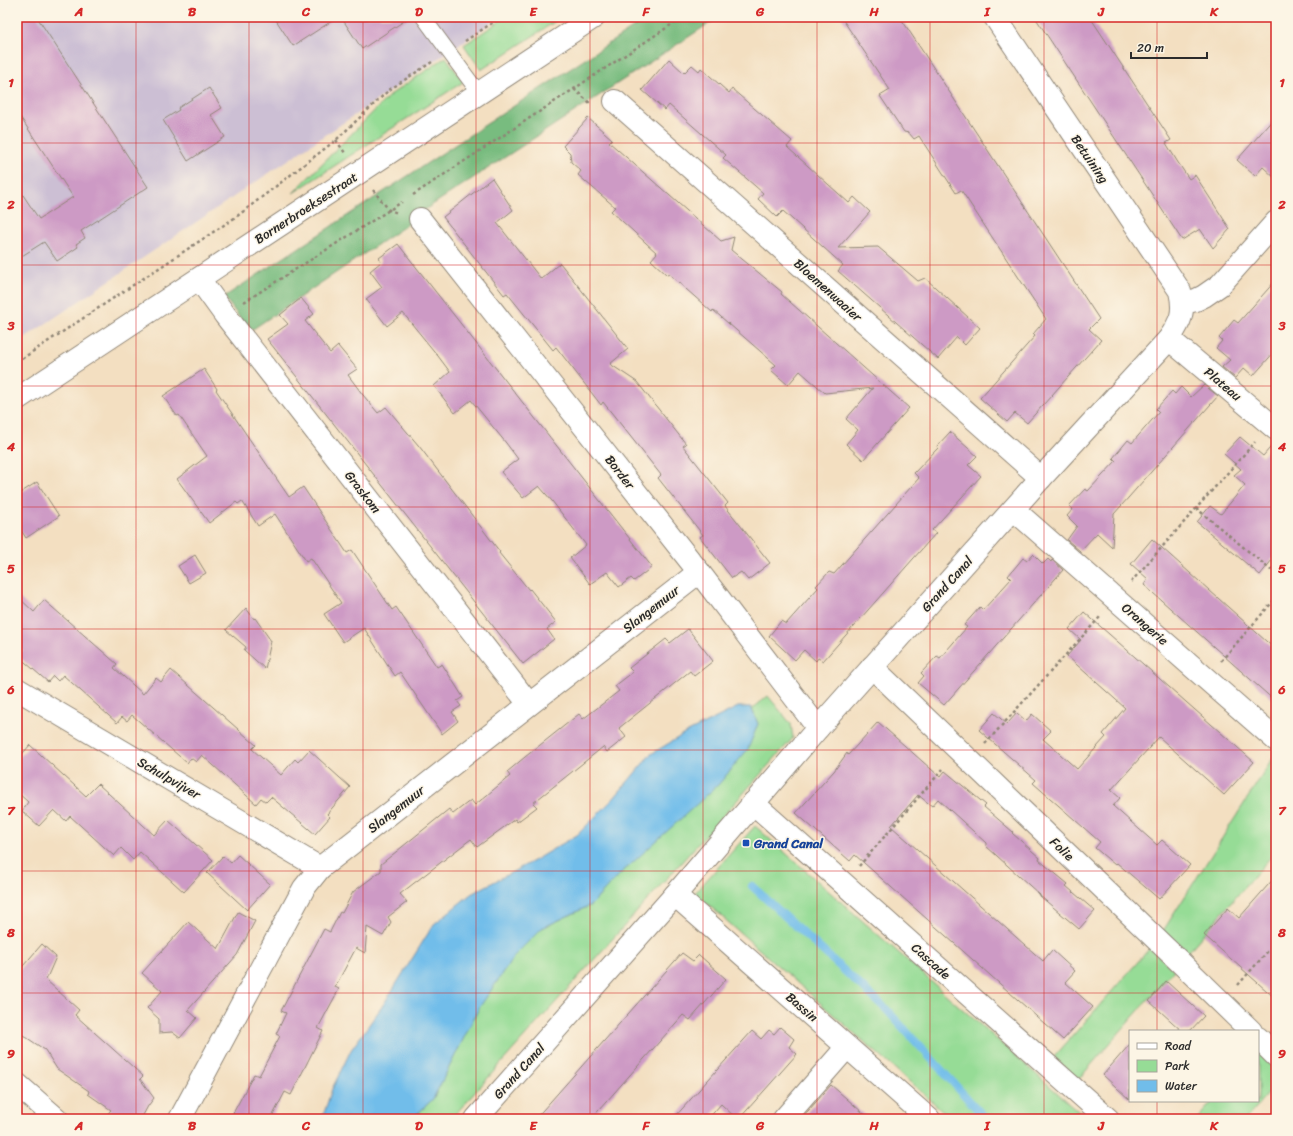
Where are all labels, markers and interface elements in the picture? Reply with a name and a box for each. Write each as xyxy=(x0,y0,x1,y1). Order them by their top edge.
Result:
text: A xyxy=(74,0,83,23)
text: B xyxy=(188,0,197,23)
text: C xyxy=(301,0,311,23)
text: D xyxy=(415,0,423,23)
text: E xyxy=(529,0,538,23)
text: F xyxy=(641,0,650,23)
text: G xyxy=(755,0,765,23)
text: H xyxy=(868,0,879,23)
text: I xyxy=(983,0,991,23)
text: J xyxy=(1097,0,1105,23)
text: K xyxy=(1209,0,1219,23)
scale bar xyxy=(1131,34,1207,60)
text: 20 m xyxy=(1137,37,1164,59)
text: 1 xyxy=(8,71,14,94)
text: 1 xyxy=(1279,71,1285,94)
street label: Betuining xyxy=(1065,130,1115,189)
street label: Bornerbroeksestraat xyxy=(250,166,363,250)
text: 2 xyxy=(6,193,15,216)
text: 2 xyxy=(1277,193,1286,216)
street label: Bloemenwaaier xyxy=(788,253,868,328)
text: 3 xyxy=(6,314,15,337)
text: 3 xyxy=(1277,314,1286,337)
street label: Plateau xyxy=(1199,361,1247,407)
text: 4 xyxy=(6,435,16,458)
text: 4 xyxy=(1277,435,1287,458)
street label: Border xyxy=(599,450,641,495)
street label: Graskom xyxy=(339,465,387,519)
street label: Grand Canal xyxy=(915,550,979,617)
text: 5 xyxy=(7,557,15,580)
text: 5 xyxy=(1278,557,1286,580)
street label: Slangemuur xyxy=(617,579,685,639)
street label: Orangerie xyxy=(1116,597,1174,651)
text: 6 xyxy=(6,678,15,701)
text: 6 xyxy=(1277,678,1286,701)
street label: Schulpvijver xyxy=(133,751,206,806)
street label: Slangemuur xyxy=(362,779,430,839)
text: 7 xyxy=(7,799,16,822)
text: 7 xyxy=(1278,799,1287,822)
street label: Folie xyxy=(1044,831,1080,867)
place label: Grand Canal xyxy=(753,832,824,855)
marker: Grand Canal xyxy=(741,838,751,848)
text: 8 xyxy=(6,921,15,944)
text: 8 xyxy=(1277,921,1286,944)
street label: Cascade xyxy=(906,937,956,985)
street label: Bassin xyxy=(780,986,824,1028)
legend xyxy=(1129,1030,1259,1102)
text: Road xyxy=(1165,1035,1192,1057)
street label: Grand Canal xyxy=(487,1037,551,1104)
text: 9 xyxy=(7,1042,15,1065)
text: 9 xyxy=(1278,1042,1286,1065)
text: Park xyxy=(1165,1055,1190,1077)
text: Water xyxy=(1165,1075,1198,1097)
text: A xyxy=(74,1114,83,1136)
text: B xyxy=(188,1114,197,1136)
text: C xyxy=(301,1114,311,1136)
text: D xyxy=(415,1114,423,1136)
text: E xyxy=(529,1114,538,1136)
text: F xyxy=(641,1114,650,1136)
text: G xyxy=(755,1114,765,1136)
text: H xyxy=(868,1114,879,1136)
text: I xyxy=(983,1114,991,1136)
text: J xyxy=(1097,1114,1105,1136)
text: K xyxy=(1209,1114,1219,1136)

